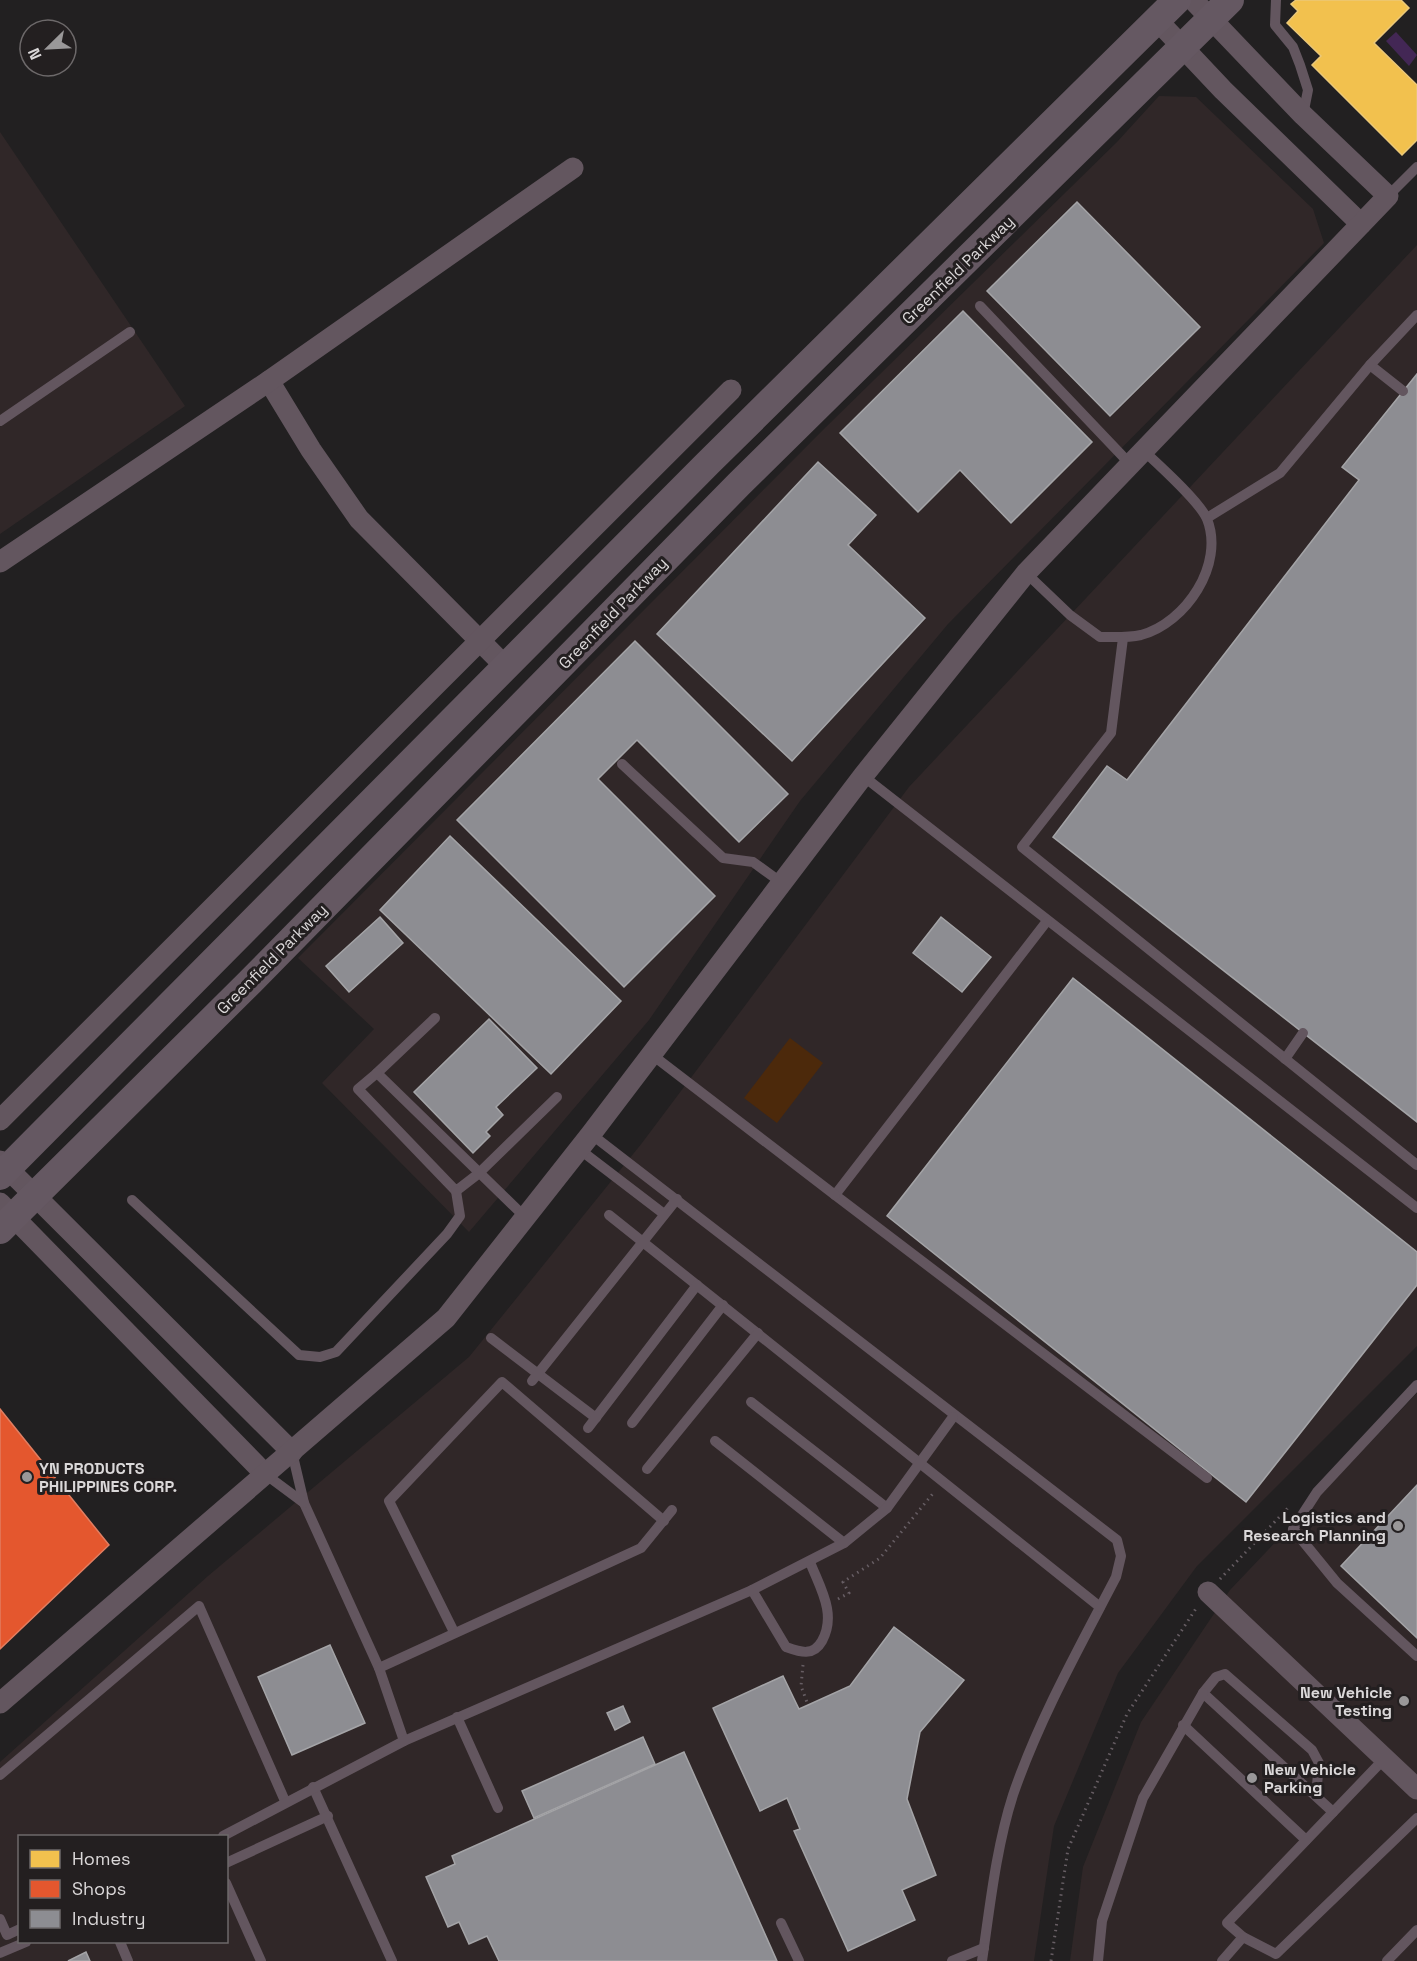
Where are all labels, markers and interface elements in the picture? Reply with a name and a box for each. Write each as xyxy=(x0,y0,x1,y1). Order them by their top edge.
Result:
north arrow xyxy=(18,18,78,78)
text: N xyxy=(23,45,47,63)
street label: Greenfield Parkway xyxy=(897,211,1019,329)
street label: Greenfield Parkway xyxy=(554,552,672,674)
street label: Greenfield Parkway xyxy=(212,899,332,1019)
place label: YN PRODUCTS PHILIPPINES CORP. xyxy=(39,1458,177,1497)
marker: YN PRODUCTS PHILIPPINES CORP. xyxy=(20,1470,34,1484)
place label: Logistics and Research Planning xyxy=(1243,1507,1386,1546)
marker: Logistics and Research Planning xyxy=(1391,1519,1405,1533)
place label: New Vehicle Testing xyxy=(1300,1682,1392,1721)
marker: New Vehicle Testing xyxy=(1397,1694,1411,1708)
place label: New Vehicle Parking xyxy=(1264,1759,1356,1798)
marker: New Vehicle Parking xyxy=(1245,1771,1259,1785)
legend xyxy=(18,1835,228,1943)
text: Homes xyxy=(72,1847,131,1870)
text: Shops xyxy=(72,1877,126,1900)
text: Industry xyxy=(72,1907,145,1930)

